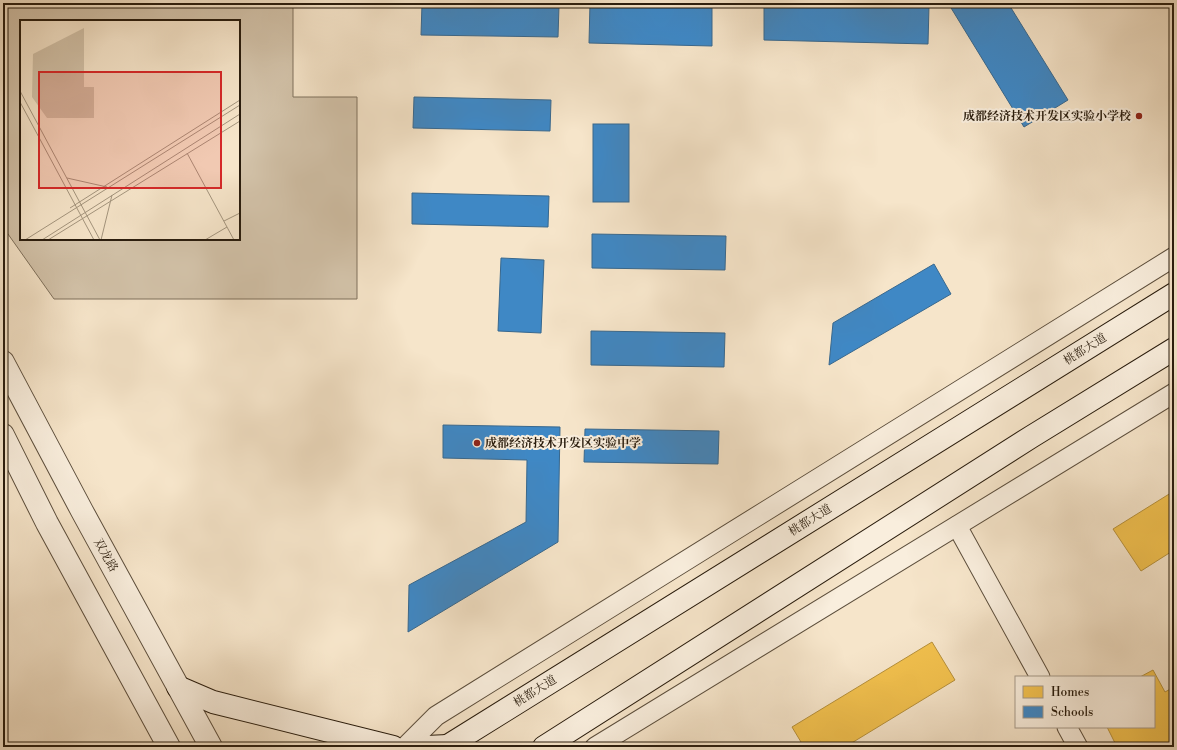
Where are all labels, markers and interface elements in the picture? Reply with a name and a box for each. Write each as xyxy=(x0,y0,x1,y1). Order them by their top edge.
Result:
inset map xyxy=(20,20,240,240)
place label: 成都经济技术开发区实验小学校 xyxy=(963,109,1131,124)
marker: 成都经济技术开发区实验小学校 xyxy=(1134,111,1144,121)
street label: 桃都大道 xyxy=(1061,330,1110,369)
place label: 成都经济技术开发区实验中学 xyxy=(485,436,641,451)
marker: 成都经济技术开发区实验中学 xyxy=(472,438,482,448)
street label: 桃都大道 xyxy=(786,501,835,540)
street label: 双龙路 xyxy=(90,536,121,575)
street label: 桃都大道 xyxy=(511,672,560,711)
legend xyxy=(1015,676,1155,728)
text: Homes xyxy=(1051,685,1089,700)
text: Schools xyxy=(1051,705,1093,720)

